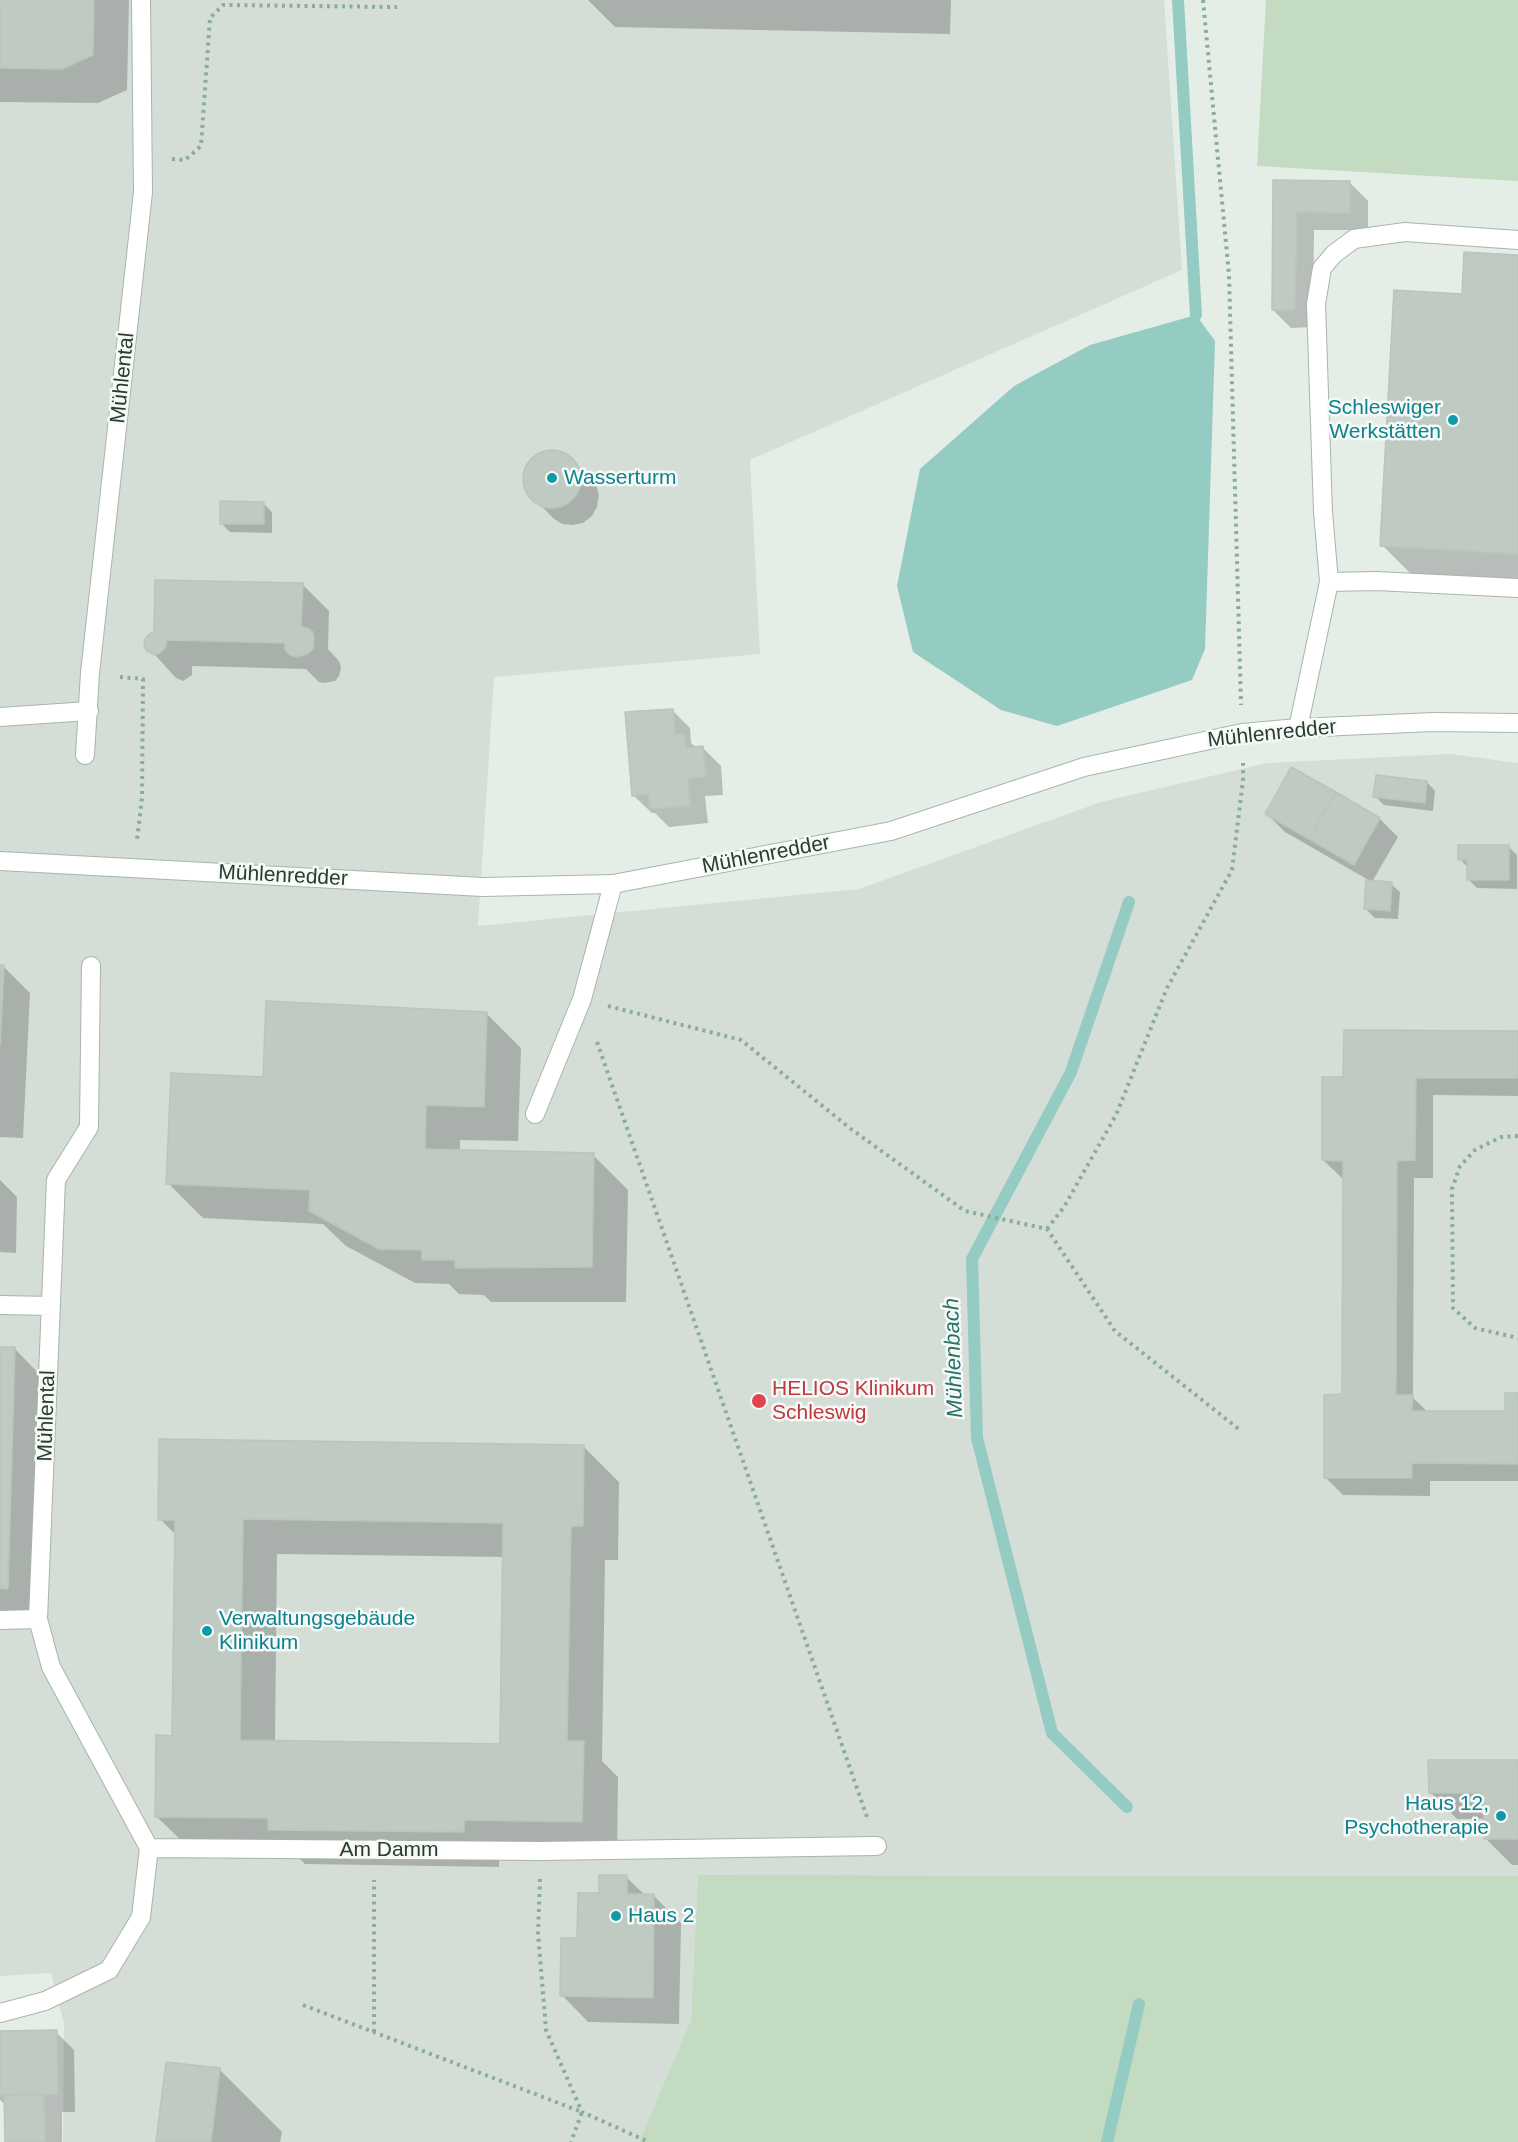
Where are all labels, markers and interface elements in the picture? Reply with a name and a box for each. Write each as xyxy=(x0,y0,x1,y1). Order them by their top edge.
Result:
street label: Mühlental xyxy=(106,331,140,425)
place label: Schleswiger Werkstätten xyxy=(1328,395,1441,445)
marker: Schleswiger Werkstätten xyxy=(1446,413,1460,427)
place label: Wasserturm xyxy=(564,465,676,491)
marker: Wasserturm xyxy=(545,471,559,485)
street label: Mühlenredder xyxy=(1206,715,1338,753)
street label: Mühlenredder xyxy=(700,830,832,880)
street label: Mühlenredder xyxy=(218,860,348,892)
water label: Mühlenbach xyxy=(939,1298,969,1418)
street label: Mühlental xyxy=(33,1370,61,1462)
place label: HELIOS Klinikum Schleswig xyxy=(772,1376,934,1426)
marker: HELIOS Klinikum Schleswig xyxy=(750,1392,768,1410)
place label: Verwaltungsgebäude Klinikum xyxy=(219,1606,415,1656)
marker: Verwaltungsgebäude Klinikum xyxy=(200,1624,214,1638)
place label: Haus 12, Psychotherapie xyxy=(1344,1791,1489,1841)
marker: Haus 12, Psychotherapie xyxy=(1494,1809,1508,1823)
street label: Am Damm xyxy=(339,1837,439,1863)
place label: Haus 2 xyxy=(628,1903,695,1929)
marker: Haus 2 xyxy=(609,1909,623,1923)

